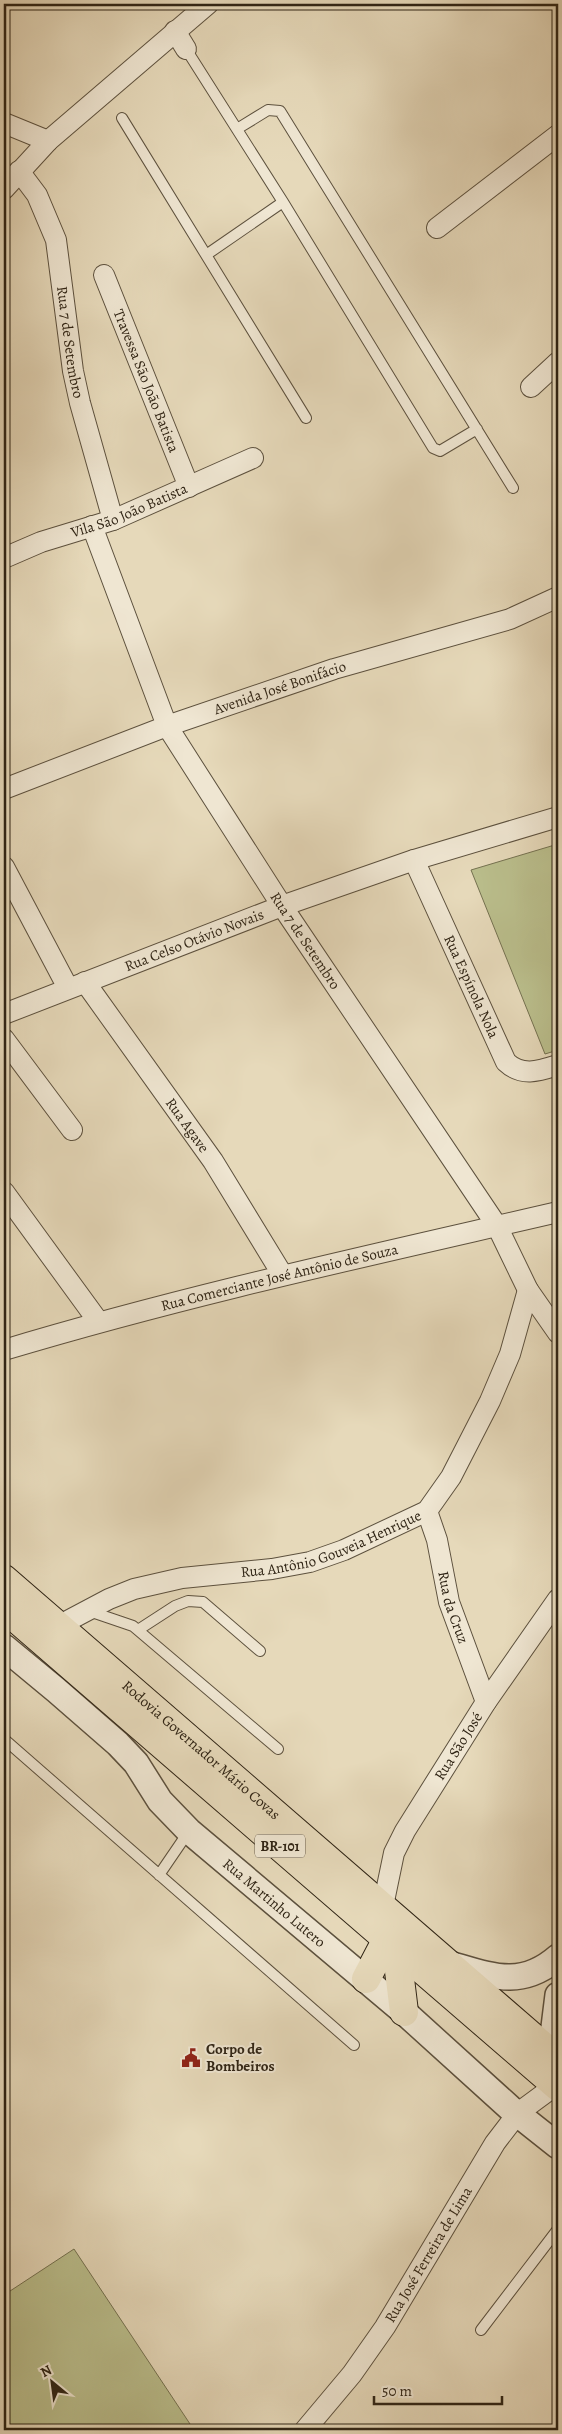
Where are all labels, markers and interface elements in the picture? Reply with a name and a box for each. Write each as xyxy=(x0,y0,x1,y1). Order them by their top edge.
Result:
street label: Rua 7 de Setembro xyxy=(52,285,89,400)
street label: Travessa São João Batista xyxy=(109,306,184,455)
street label: Vila São João Batista xyxy=(67,478,191,543)
street label: Avenida José Bonifácio xyxy=(210,656,348,720)
street label: Rua 7 de Setembro xyxy=(266,888,345,993)
street label: Rua Celso Otávio Novais xyxy=(122,904,267,976)
street label: Rua Espínola Nola xyxy=(439,931,504,1042)
street label: Rua Agave xyxy=(161,1094,214,1157)
street label: Rua Comerciante José Antônio de Souza xyxy=(159,1239,400,1316)
street label: Rua Antônio Gouveia Henrique xyxy=(240,1505,425,1582)
street label: Rua da Cruz xyxy=(433,1569,474,1646)
street label: Rodovia Governador Mário Covas xyxy=(118,1676,285,1824)
street label: Rua São José xyxy=(430,1708,487,1784)
road number: BR-101 xyxy=(255,1834,305,1858)
street label: Rua Martinho Lutero xyxy=(219,1854,330,1952)
place label: Corpo de Bombeiros xyxy=(206,2039,275,2076)
public building icon: Corpo de Bombeiros xyxy=(180,2047,202,2069)
street label: Rua José Ferreira de Lima xyxy=(380,2183,477,2326)
north arrow xyxy=(28,2356,78,2406)
text: N xyxy=(37,2360,55,2382)
scale bar xyxy=(374,2374,502,2406)
text: 50 m xyxy=(382,2381,412,2401)

